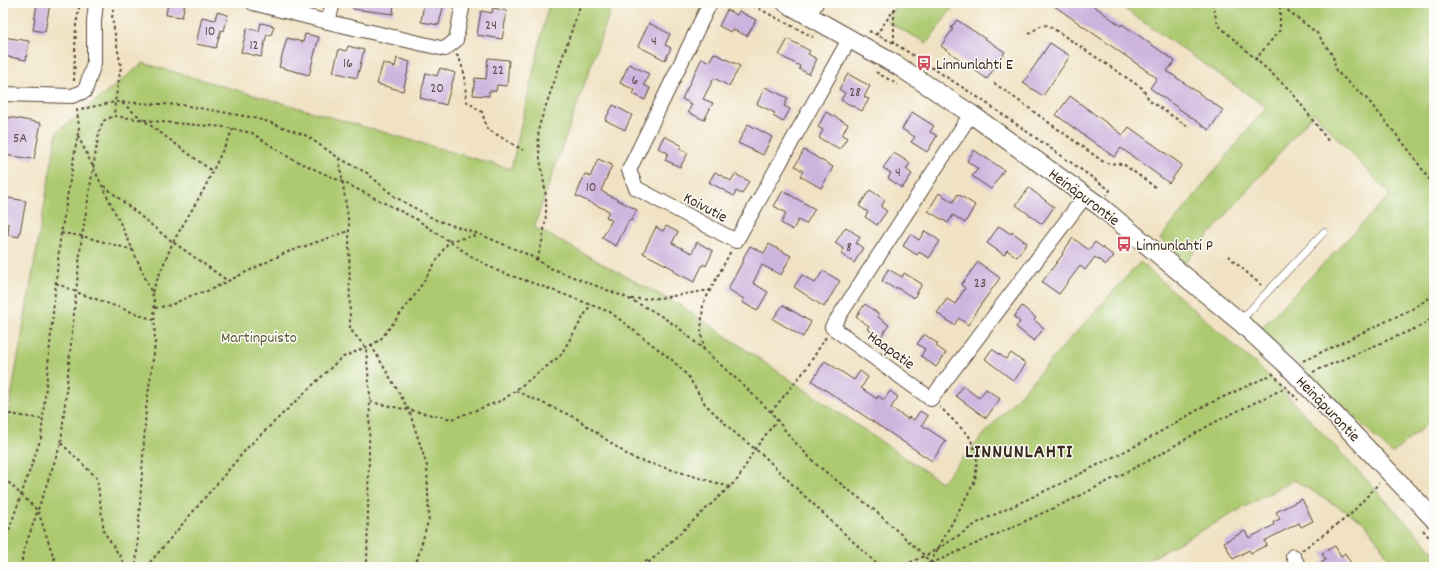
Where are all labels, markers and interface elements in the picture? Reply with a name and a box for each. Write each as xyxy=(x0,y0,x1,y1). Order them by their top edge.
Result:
house number: 24 xyxy=(485,16,497,36)
house number: 10 xyxy=(205,22,215,42)
house number: 4 xyxy=(651,32,657,52)
house number: 12 xyxy=(249,36,259,56)
house number: 16 xyxy=(343,54,353,74)
bus stop icon: Linnunlahti E xyxy=(915,54,933,72)
place label: Linnunlahti E xyxy=(936,54,1014,77)
house number: 22 xyxy=(492,61,504,81)
house number: 6 xyxy=(632,71,639,91)
house number: 20 xyxy=(430,79,444,99)
house number: 28 xyxy=(849,83,861,103)
house number: 5A xyxy=(13,129,27,149)
house number: 4 xyxy=(895,163,901,183)
street label: Heinäpurontie xyxy=(1043,163,1124,232)
house number: 10 xyxy=(586,178,596,198)
street label: Koivutie xyxy=(679,187,731,229)
bus stop icon: Linnunlahti P xyxy=(1115,235,1133,253)
place label: Linnunlahti P xyxy=(1136,235,1213,258)
house number: 8 xyxy=(846,238,852,258)
house number: 23 xyxy=(974,274,986,294)
street label: Haapatie xyxy=(862,326,919,376)
park label: Martinpuisto xyxy=(221,327,297,350)
street label: Heinäpurontie xyxy=(1290,371,1365,448)
district label: LINNUNLAHTI xyxy=(965,439,1073,467)

